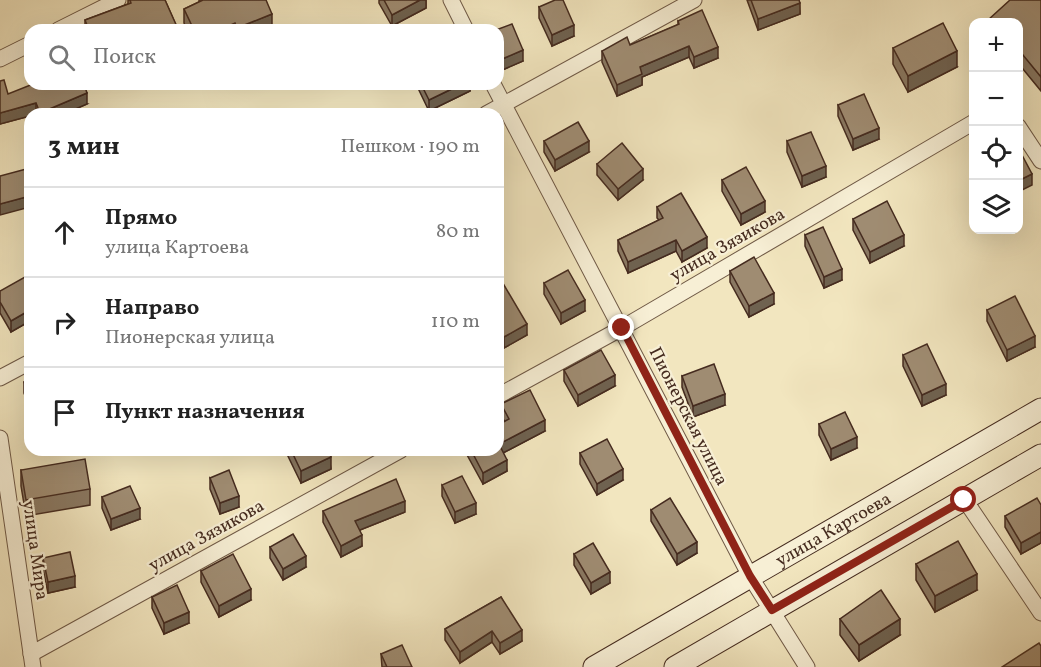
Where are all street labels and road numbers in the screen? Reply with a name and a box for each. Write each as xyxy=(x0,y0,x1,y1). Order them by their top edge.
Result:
street label: улица Зязикова xyxy=(666,202,790,288)
street label: Пионерская улица xyxy=(642,343,734,490)
street label: улица Картоева xyxy=(771,487,896,574)
street label: улица Зязикова xyxy=(144,494,269,579)
street label: улица Мира xyxy=(15,499,54,602)

